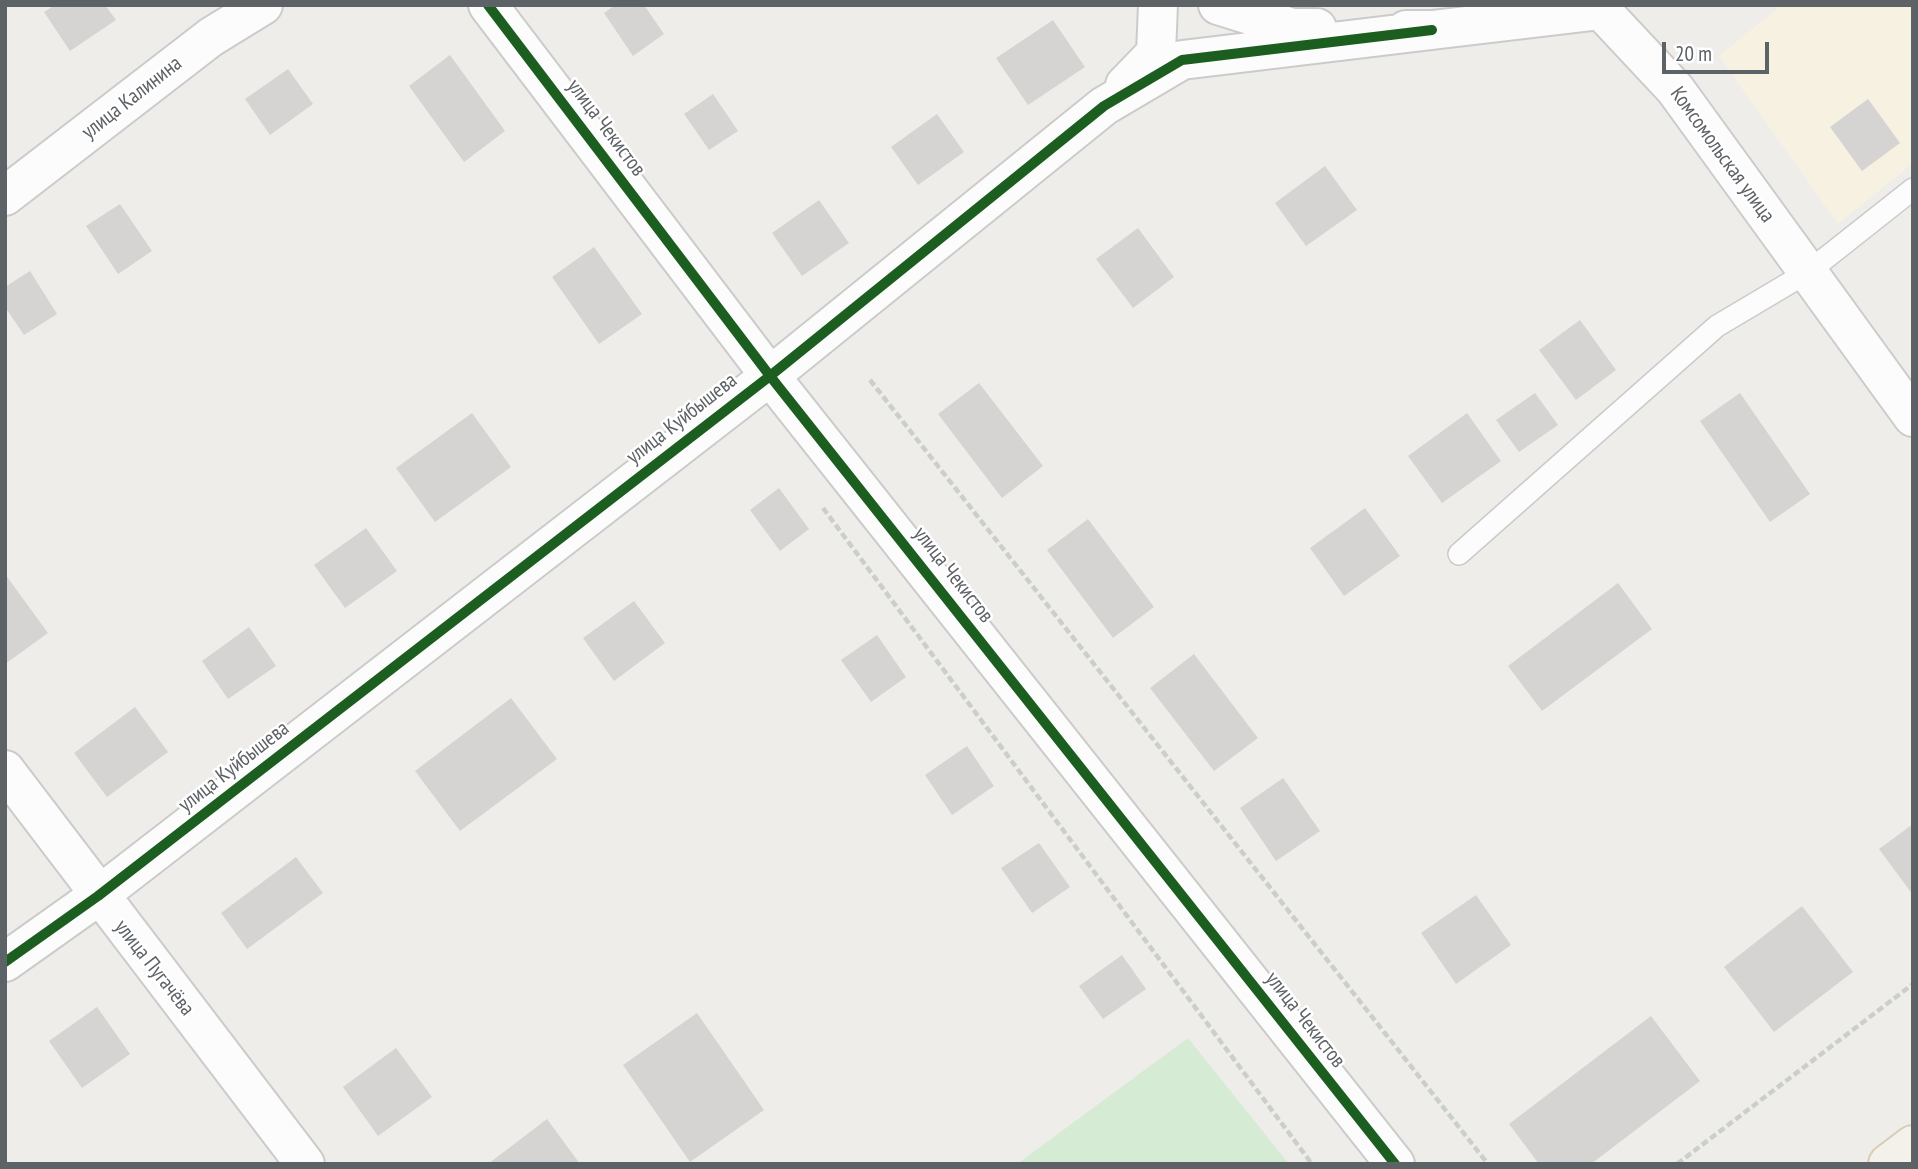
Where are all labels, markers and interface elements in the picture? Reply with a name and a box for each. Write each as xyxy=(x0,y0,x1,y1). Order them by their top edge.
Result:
scale bar xyxy=(1666,28,1773,72)
text: 20 m xyxy=(1675,40,1712,67)
street label: улица Калинина xyxy=(77,51,187,145)
street label: улица Чекистов xyxy=(561,74,651,182)
street label: Комсомольская улица xyxy=(1664,82,1780,228)
street label: улица Куйбышева xyxy=(622,368,742,470)
street label: улица Чекистов xyxy=(908,522,998,628)
street label: улица Куйбышева xyxy=(174,716,294,818)
street label: улица Пугачёва xyxy=(109,915,199,1021)
street label: улица Чекистов xyxy=(1260,967,1350,1073)

